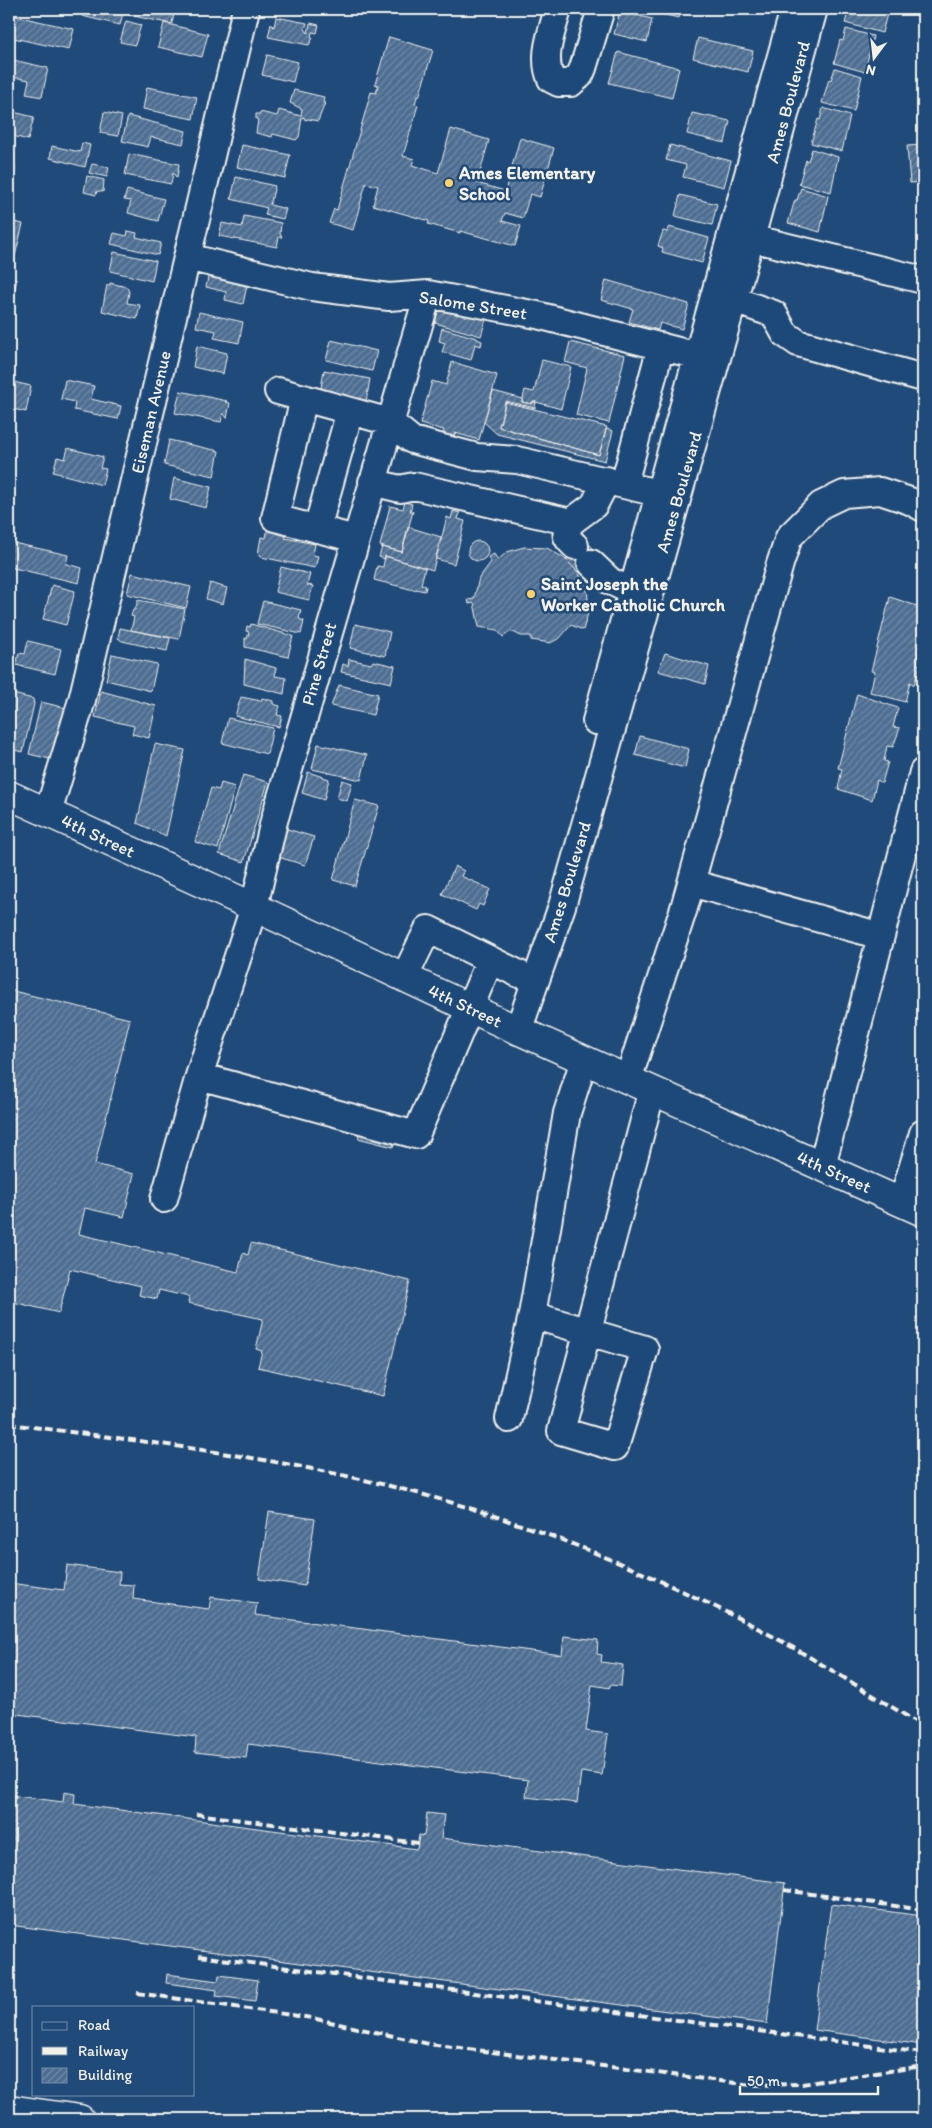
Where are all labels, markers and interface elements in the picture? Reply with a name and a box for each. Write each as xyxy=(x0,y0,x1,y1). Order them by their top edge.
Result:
north arrow xyxy=(850,32,900,82)
street label: Ames Boulevard xyxy=(761,38,815,165)
text: N xyxy=(864,61,878,80)
place label: Ames Elementary School xyxy=(458,162,596,205)
marker: Ames Elementary School xyxy=(443,177,455,189)
street label: Salome Street xyxy=(418,286,529,324)
street label: Eiseman Avenue xyxy=(126,348,176,476)
street label: Ames Boulevard xyxy=(651,428,707,555)
place label: Saint Joseph the Worker Catholic Church xyxy=(541,573,726,616)
marker: Saint Joseph the Worker Catholic Church xyxy=(525,588,537,600)
street label: Pine Street xyxy=(297,620,341,708)
street label: 4th Street xyxy=(58,809,139,863)
street label: Ames Boulevard xyxy=(538,819,596,945)
street label: 4th Street xyxy=(425,979,506,1033)
street label: 4th Street xyxy=(794,1146,875,1198)
legend xyxy=(32,2006,195,2096)
text: Road xyxy=(78,2016,111,2034)
text: Railway xyxy=(78,2042,128,2060)
scale bar xyxy=(740,2063,877,2095)
text: Building xyxy=(78,2066,132,2084)
text: 50 m xyxy=(747,2072,780,2090)

